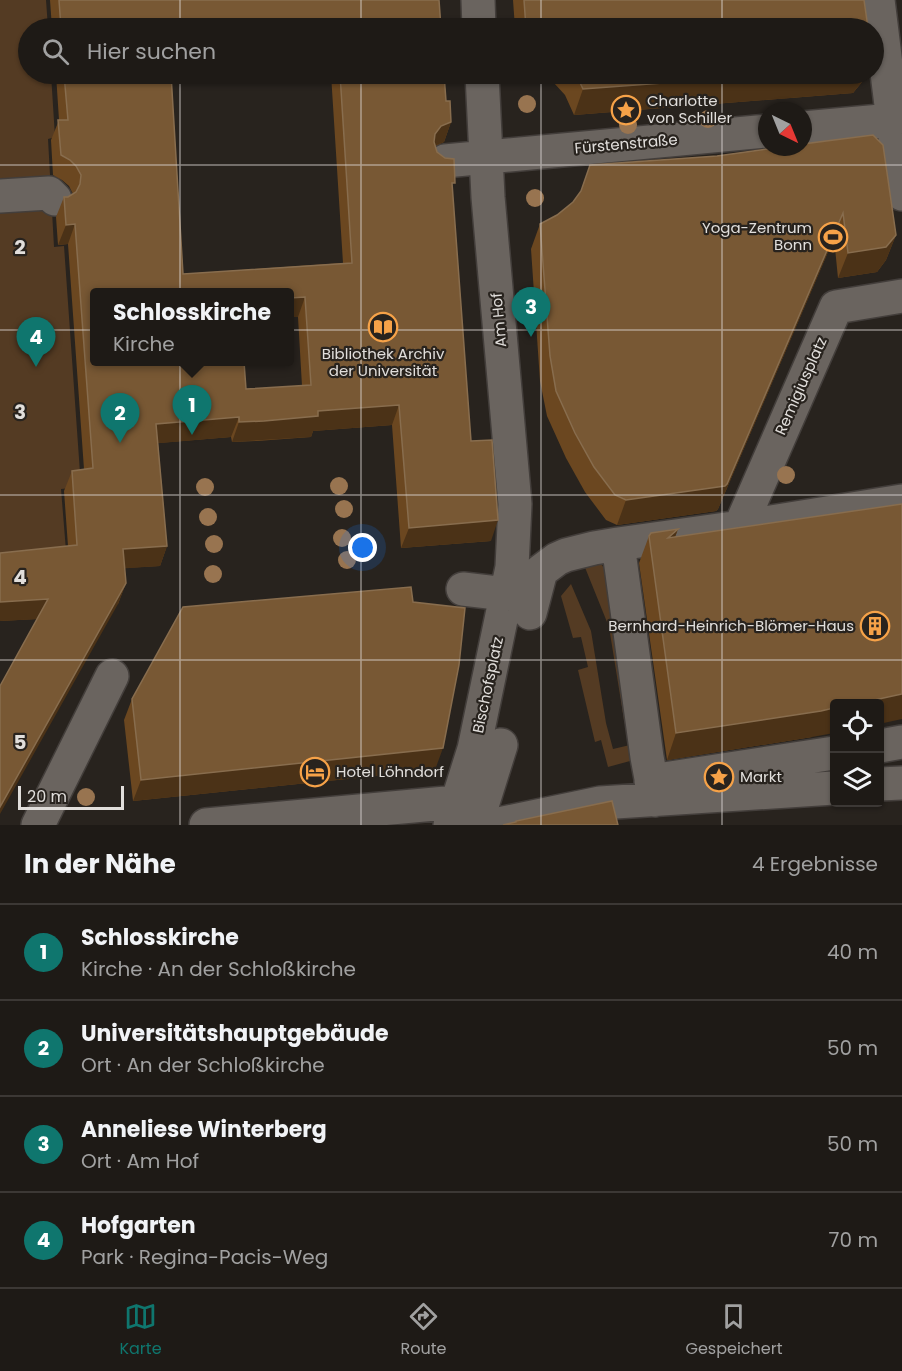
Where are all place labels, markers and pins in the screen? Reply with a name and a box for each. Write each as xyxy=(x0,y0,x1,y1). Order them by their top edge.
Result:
place label: Charlotte von Schiller xyxy=(647,90,733,128)
place icon: Charlotte von Schiller xyxy=(610,94,642,126)
place label: Yoga-Zentrum Bonn xyxy=(702,217,812,255)
sports icon: Yoga-Zentrum Bonn xyxy=(817,221,849,253)
pin: 3 xyxy=(512,288,550,337)
library icon: Bibliothek Archiv der Universität xyxy=(367,311,399,343)
pin: 4 xyxy=(16,318,56,367)
place label: Bibliothek Archiv der Universität xyxy=(322,343,445,381)
pin: 1 xyxy=(172,386,212,435)
pin: 2 xyxy=(100,394,140,443)
building icon: Bernhard-Heinrich-Blömer-Haus xyxy=(859,610,891,642)
place label: Bernhard-Heinrich-Blömer-Haus xyxy=(608,615,854,636)
hotel icon: Hotel Löhndorf xyxy=(299,756,331,788)
place label: Hotel Löhndorf xyxy=(336,761,444,782)
place icon: Markt xyxy=(703,761,735,793)
place label: Markt xyxy=(740,766,782,787)

